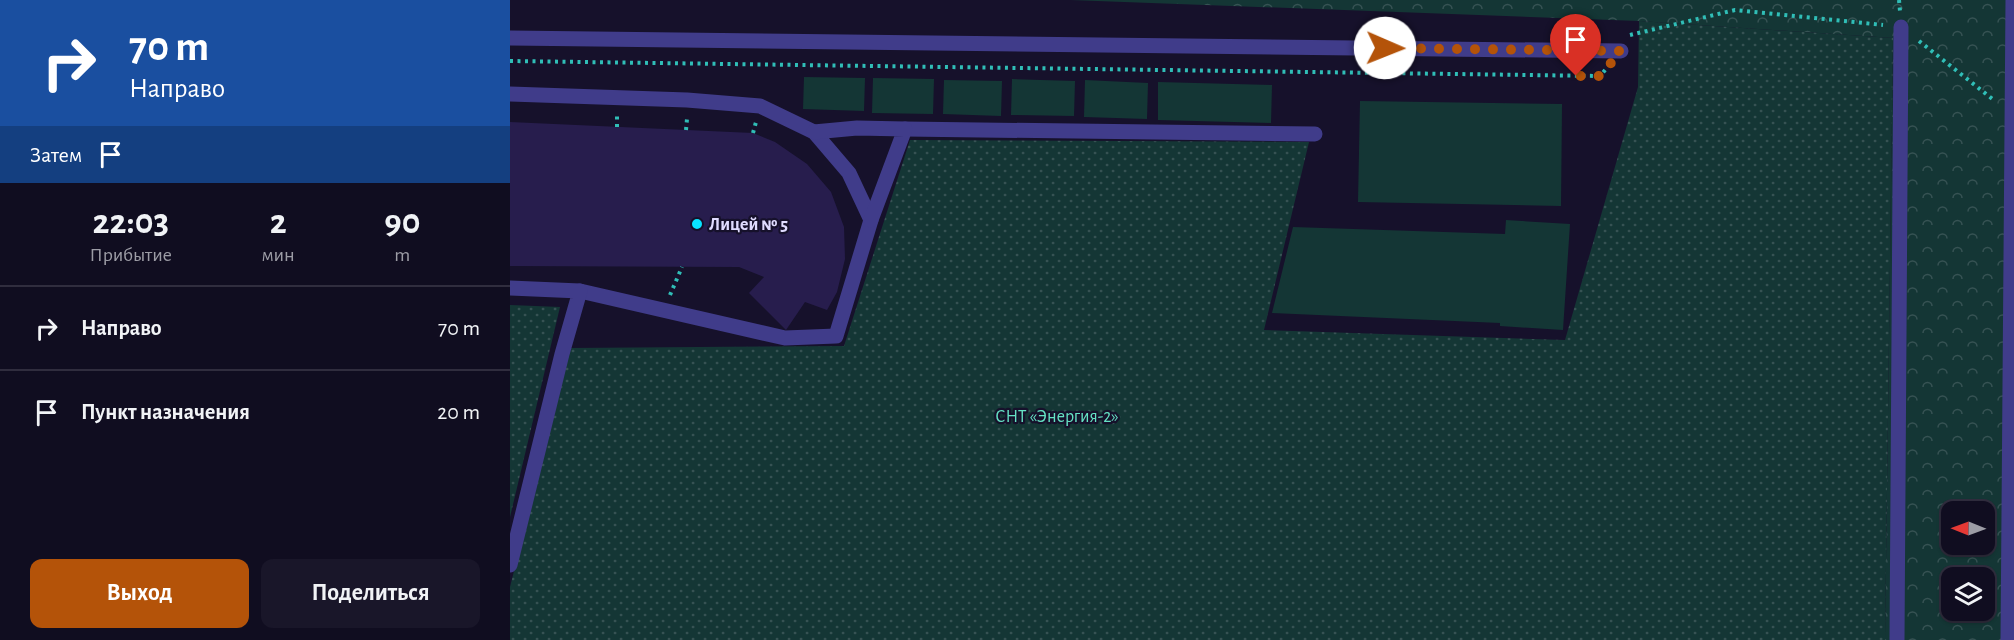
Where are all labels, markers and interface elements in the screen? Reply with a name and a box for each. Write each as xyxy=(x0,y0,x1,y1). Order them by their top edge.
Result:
pin xyxy=(1550,14,1601,76)
position arrow xyxy=(1353,16,1417,80)
icon: arrive xyxy=(1559,23,1592,56)
icon: right xyxy=(30,24,108,102)
text: 70 m xyxy=(129,26,209,68)
text: Направо xyxy=(129,75,225,102)
icon: arrive xyxy=(94,138,127,171)
text: Затем xyxy=(30,144,82,166)
text: 22:03 xyxy=(93,204,169,240)
text: 2 xyxy=(270,204,287,240)
text: 90 xyxy=(384,204,420,240)
place label: Лицей № 5 xyxy=(709,216,788,234)
marker: Лицей № 5 xyxy=(690,217,704,231)
text: Прибытие xyxy=(90,245,172,265)
text: мин xyxy=(262,245,295,265)
text: m xyxy=(394,245,410,265)
icon: right xyxy=(30,312,63,345)
text: Направо xyxy=(81,317,162,339)
text: 70 m xyxy=(438,317,480,339)
icon: arrive xyxy=(30,396,63,429)
text: Пункт назначения xyxy=(81,401,250,423)
text: 20 m xyxy=(437,401,480,423)
park label: СНТ «Энергия-2» xyxy=(995,408,1119,426)
north arrow xyxy=(1941,501,1995,555)
map controls xyxy=(1941,501,1995,621)
button: Выход xyxy=(30,559,249,628)
button: Поделиться xyxy=(261,559,480,628)
button: layers xyxy=(1941,567,1995,621)

